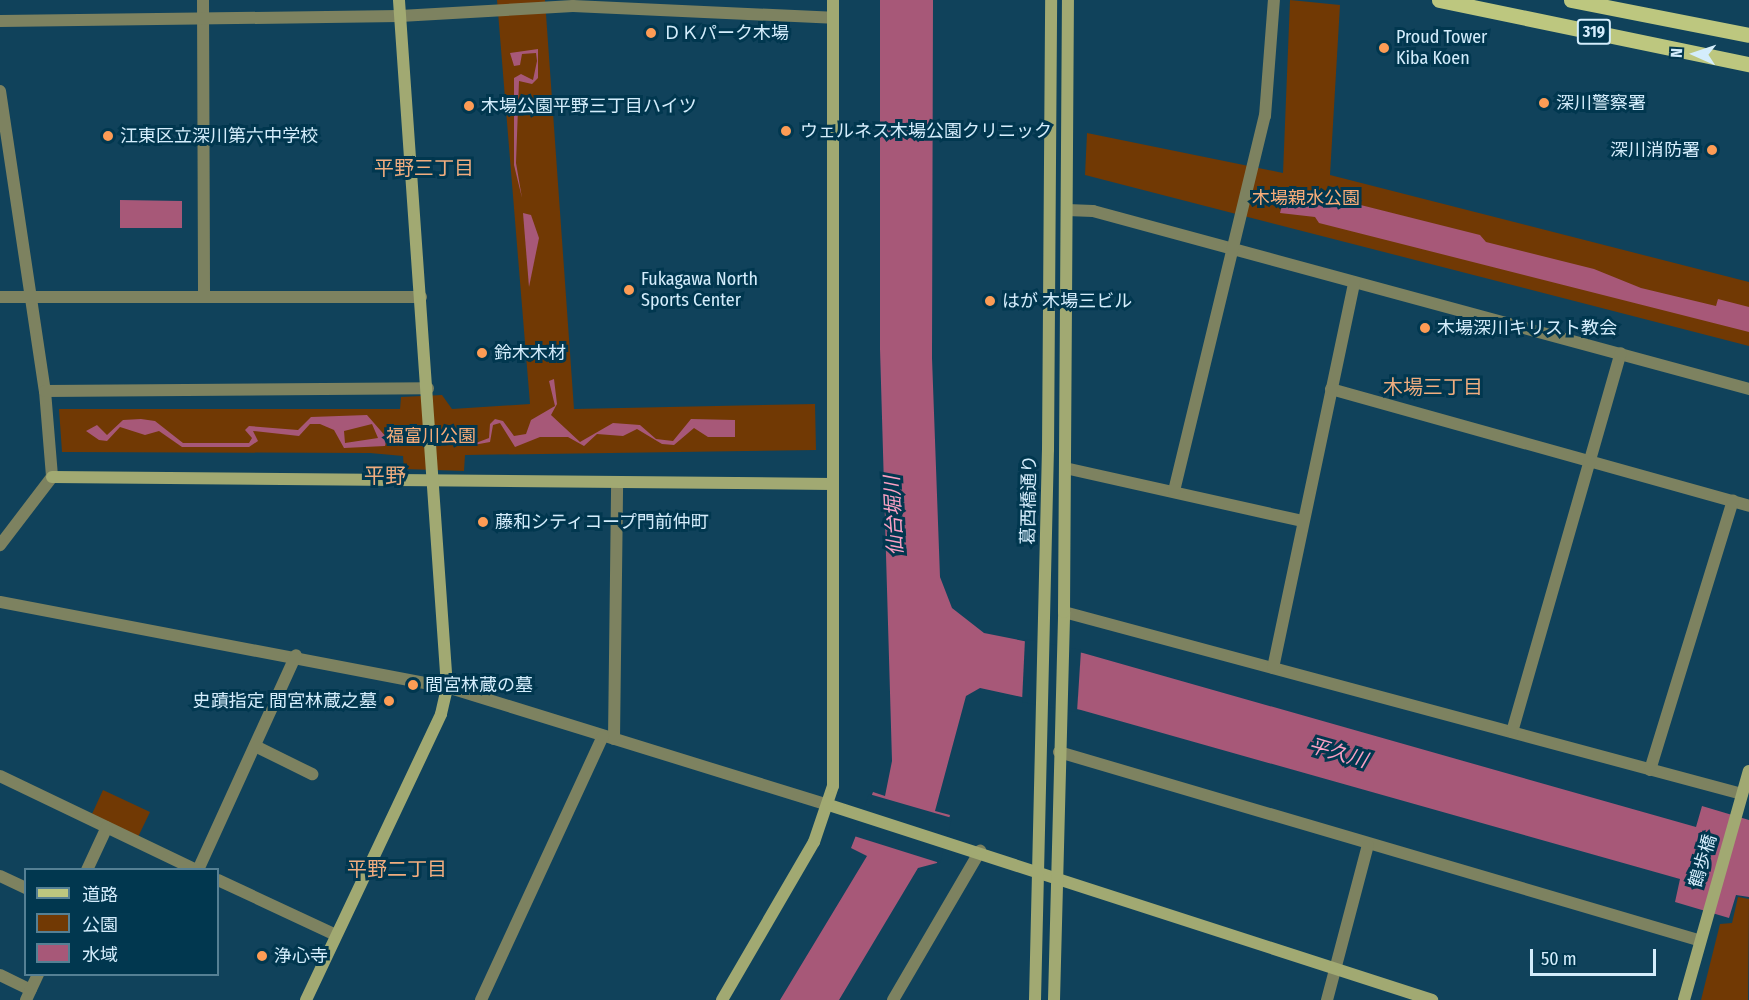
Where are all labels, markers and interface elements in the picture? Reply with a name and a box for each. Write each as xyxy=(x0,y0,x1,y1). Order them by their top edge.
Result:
road number: 319 xyxy=(1576,19,1612,45)
place label: ＤＫパーク木場 xyxy=(663,22,789,44)
north arrow xyxy=(1665,24,1725,84)
marker: ＤＫパーク木場 xyxy=(644,26,658,40)
place label: Proud Tower Kiba Koen xyxy=(1396,27,1487,70)
marker: Proud Tower Kiba Koen xyxy=(1377,41,1391,55)
text: N xyxy=(1667,48,1686,58)
place label: 深川警察署 xyxy=(1556,92,1646,114)
place label: 木場公園平野三丁目ハイツ xyxy=(481,95,697,117)
marker: 深川警察署 xyxy=(1537,96,1551,110)
marker: 木場公園平野三丁目ハイツ xyxy=(462,99,476,113)
place label: ウェルネス木場公園クリニック xyxy=(800,120,1052,142)
marker: ウェルネス木場公園クリニック xyxy=(777,122,795,140)
place label: 江東区立深川第六中学校 xyxy=(120,125,318,147)
marker: 江東区立深川第六中学校 xyxy=(101,129,115,143)
place label: 深川消防署 xyxy=(1610,139,1700,161)
marker: 深川消防署 xyxy=(1705,143,1719,157)
district label: 平野三丁目 xyxy=(374,156,474,180)
park label: 木場親水公園 xyxy=(1252,187,1360,209)
place label: Fukagawa North Sports Center xyxy=(641,269,758,312)
marker: Fukagawa North Sports Center xyxy=(622,283,636,297)
place label: はが 木場三ビル xyxy=(1002,290,1132,312)
marker: はが 木場三ビル xyxy=(983,294,997,308)
place label: 木場深川キリスト教会 xyxy=(1437,317,1617,339)
marker: 木場深川キリスト教会 xyxy=(1418,321,1432,335)
place label: 鈴木木材 xyxy=(494,342,566,364)
marker: 鈴木木材 xyxy=(475,346,489,360)
district label: 木場三丁目 xyxy=(1383,375,1483,399)
park label: 福富川公園 xyxy=(386,425,476,447)
street label: 葛西橋通り xyxy=(1017,455,1041,545)
district label: 平野 xyxy=(364,463,406,489)
water label: 仙台堀川 xyxy=(880,475,908,557)
place label: 藤和シティコープ門前仲町 xyxy=(495,511,711,533)
marker: 藤和シティコープ門前仲町 xyxy=(476,515,490,529)
place label: 間宮林蔵の墓 xyxy=(425,674,533,696)
marker: 間宮林蔵の墓 xyxy=(406,678,420,692)
place label: 史蹟指定 間宮林蔵之墓 xyxy=(193,690,377,712)
marker: 史蹟指定 間宮林蔵之墓 xyxy=(382,694,396,708)
water label: 平久川 xyxy=(1306,733,1370,773)
street label: 鶴歩橋 xyxy=(1685,832,1721,890)
district label: 平野二丁目 xyxy=(347,857,447,881)
legend xyxy=(24,868,219,976)
text: 道路 xyxy=(82,884,118,906)
text: 公園 xyxy=(82,914,118,936)
scale bar xyxy=(1533,937,1659,975)
text: 水域 xyxy=(82,944,118,966)
place label: 浄心寺 xyxy=(274,945,328,967)
text: 50 m xyxy=(1541,948,1577,970)
marker: 浄心寺 xyxy=(255,949,269,963)

